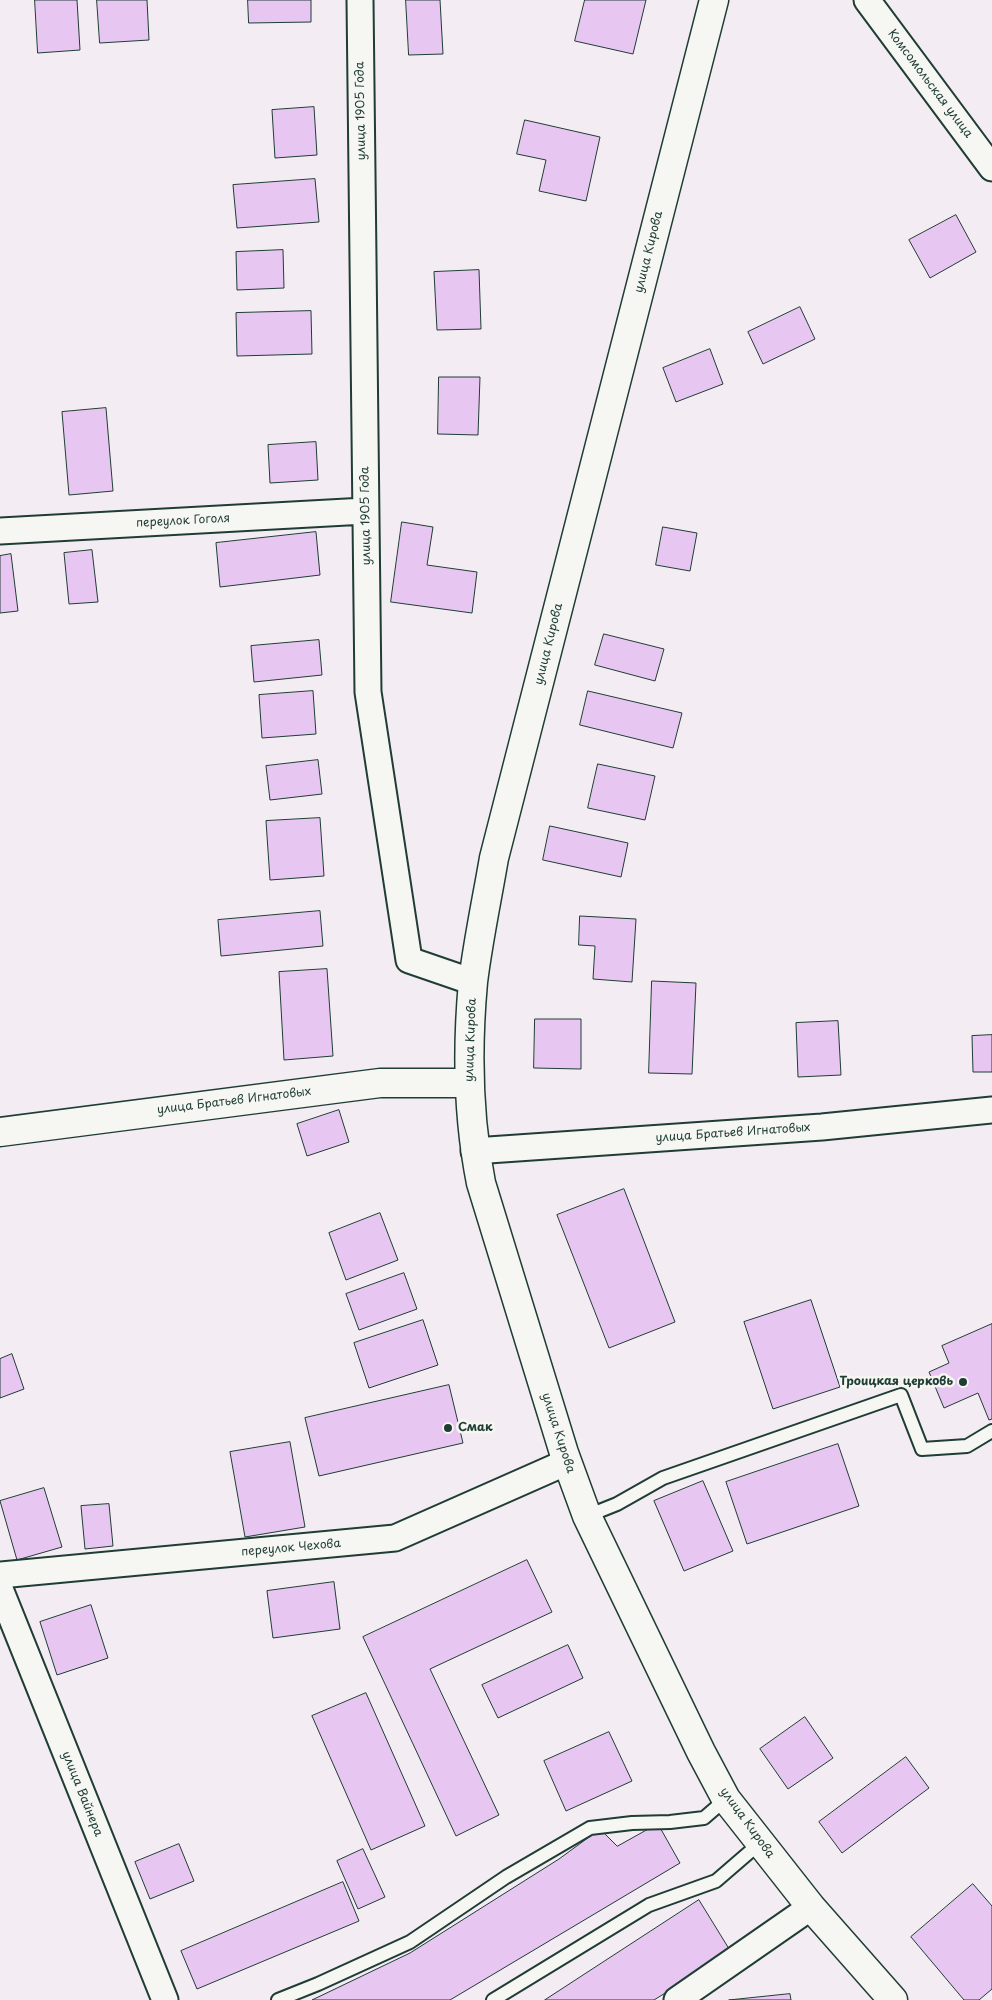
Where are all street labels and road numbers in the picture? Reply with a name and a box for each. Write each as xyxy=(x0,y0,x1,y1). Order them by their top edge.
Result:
street label: Комсомольская улица xyxy=(885,27,975,141)
street label: улица 1905 Года xyxy=(353,62,369,160)
street label: улица Кирова xyxy=(632,210,666,294)
street label: улица 1905 Года xyxy=(358,467,374,565)
street label: переулок Гоголя xyxy=(136,511,230,531)
street label: улица Кирова xyxy=(532,602,566,686)
street label: улица Кирова xyxy=(462,998,480,1082)
street label: улица Братьев Игнатовых xyxy=(156,1084,312,1118)
street label: улица Братьев Игнатовых xyxy=(655,1120,811,1146)
street label: улица Кирова xyxy=(538,1391,578,1475)
street label: переулок Чехова xyxy=(241,1536,341,1560)
street label: улица Вайнера xyxy=(58,1749,106,1839)
street label: улица Кирова xyxy=(717,1785,777,1861)

